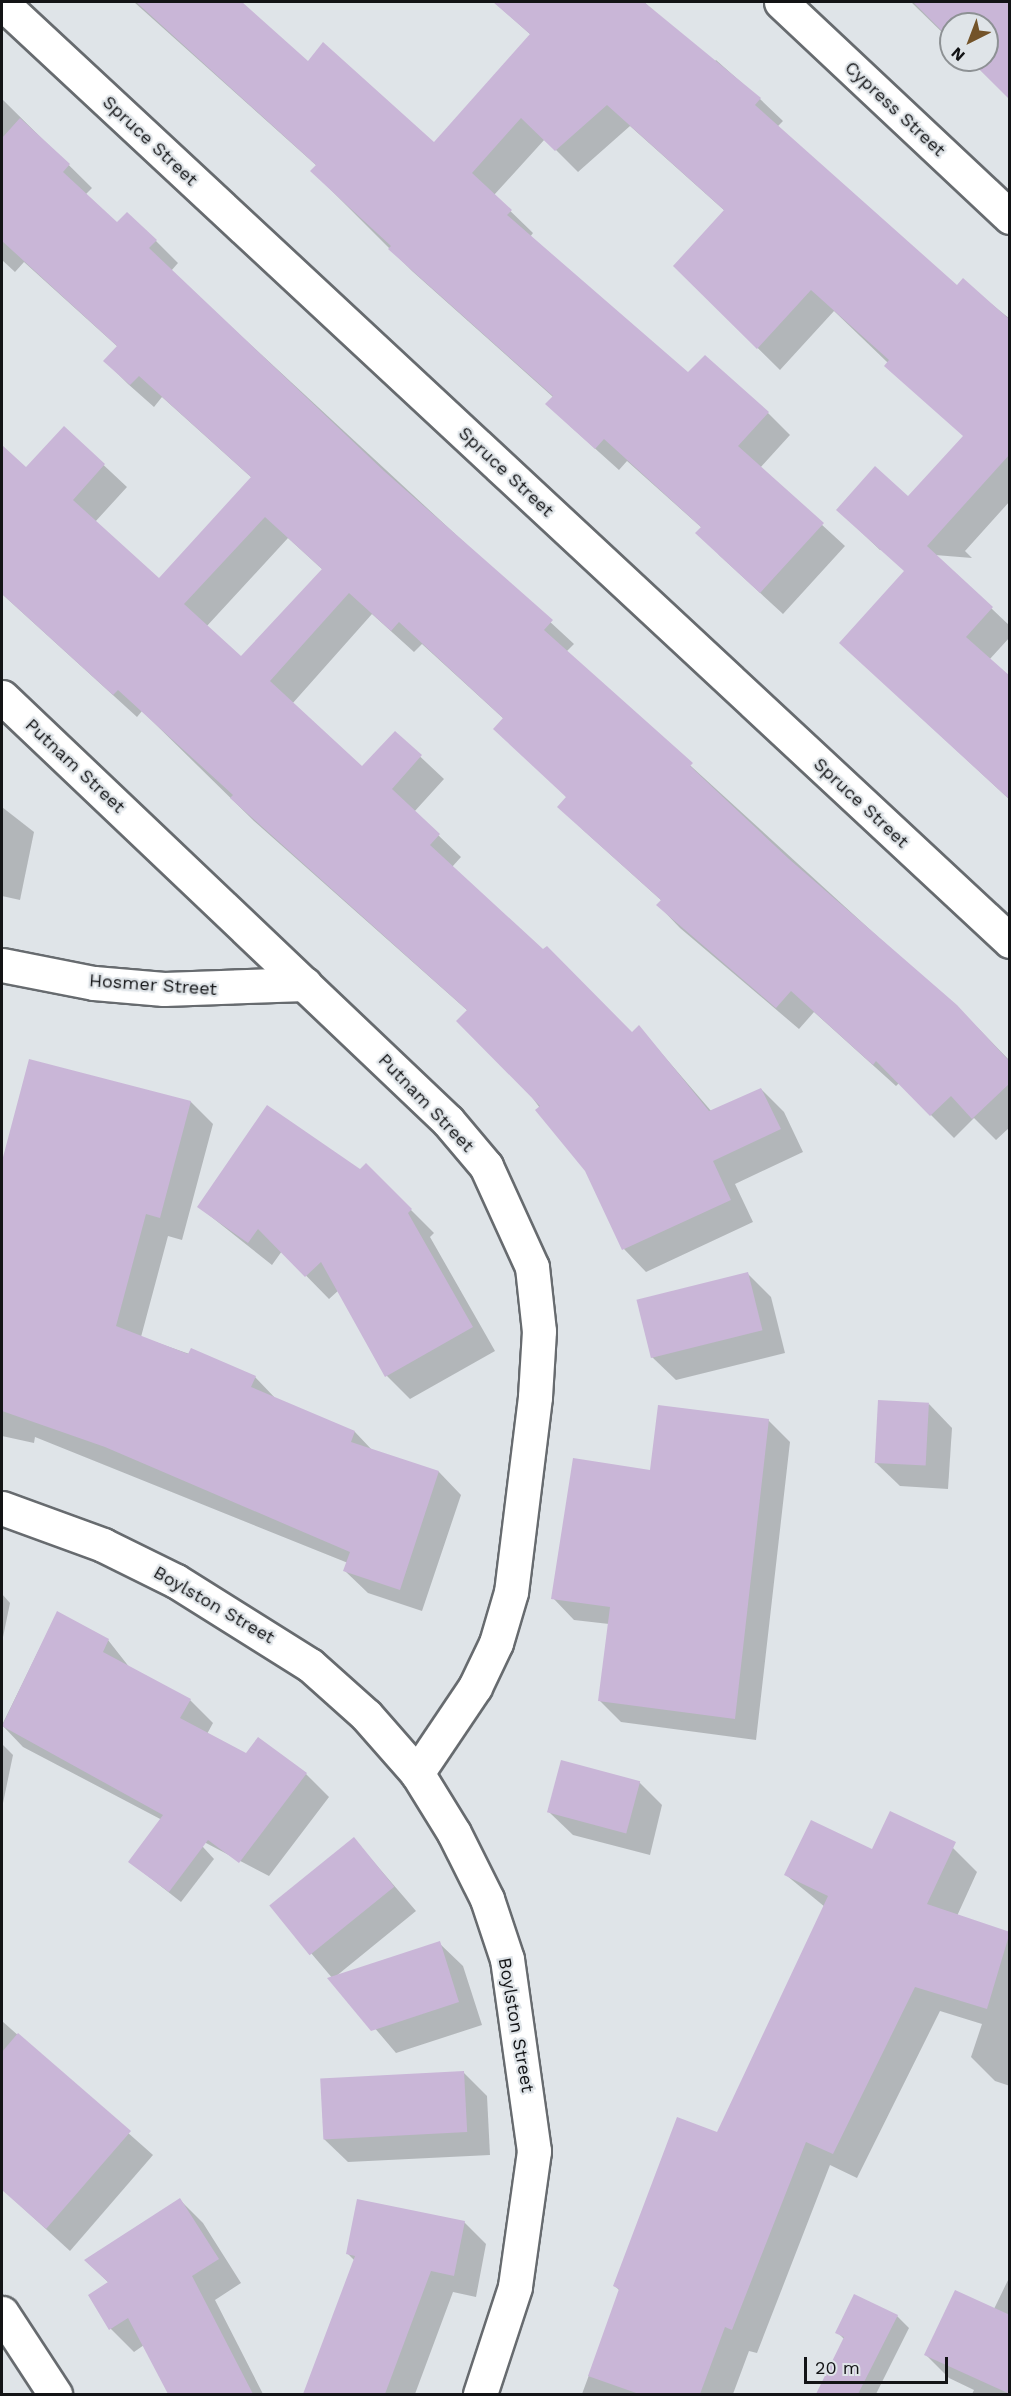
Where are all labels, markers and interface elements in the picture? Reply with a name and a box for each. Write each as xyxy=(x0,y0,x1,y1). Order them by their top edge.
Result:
north arrow xyxy=(939,12,999,72)
text: N xyxy=(947,43,969,65)
street label: Cypress Street xyxy=(840,57,950,161)
street label: Spruce Street xyxy=(98,92,202,190)
street label: Spruce Street xyxy=(454,423,558,521)
street label: Putnam Street xyxy=(21,714,129,818)
street label: Spruce Street xyxy=(809,754,913,852)
street label: Hosmer Street xyxy=(88,970,218,1000)
street label: Putnam Street xyxy=(374,1049,478,1157)
street label: Boylston Street xyxy=(150,1562,278,1648)
street label: Boylston Street xyxy=(494,1956,538,2094)
scale bar xyxy=(807,2345,951,2383)
text: 20 m xyxy=(815,2357,860,2378)

